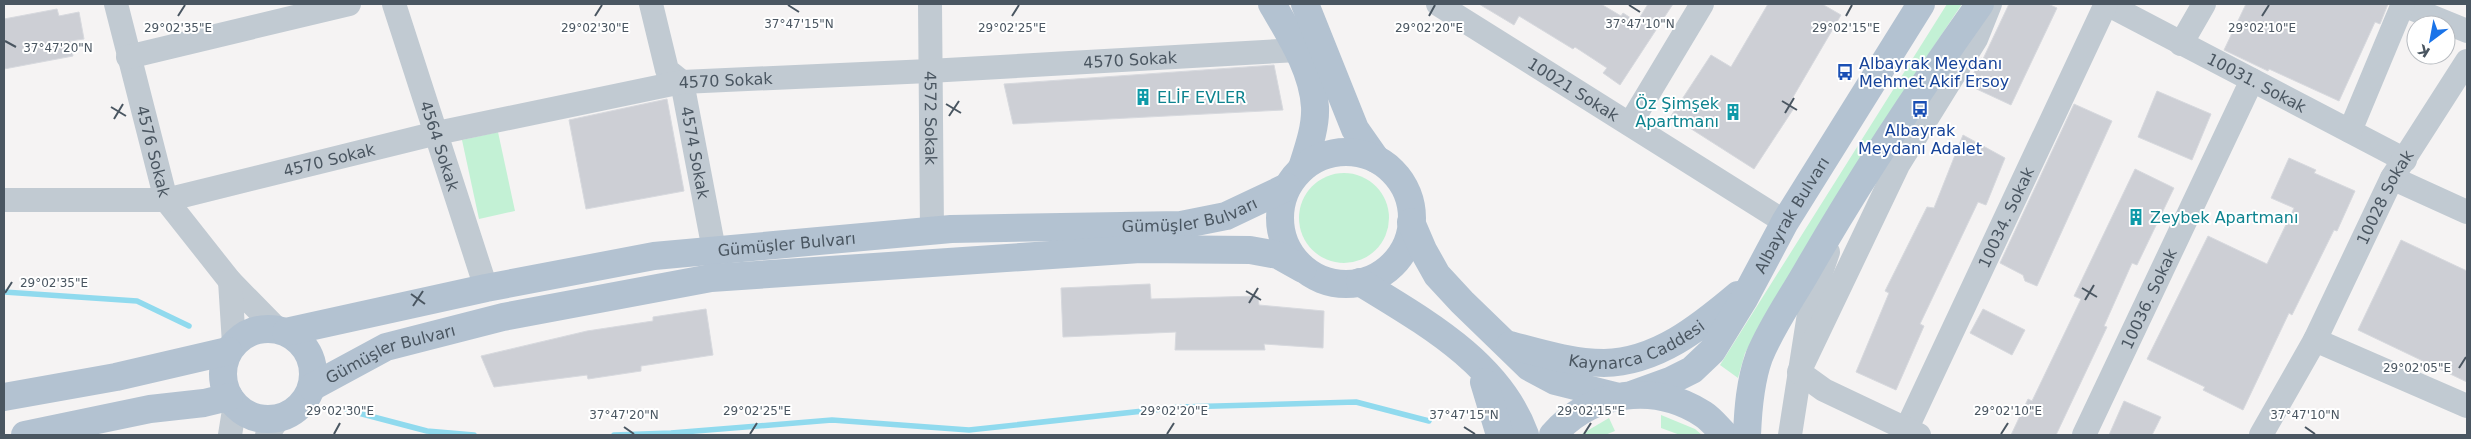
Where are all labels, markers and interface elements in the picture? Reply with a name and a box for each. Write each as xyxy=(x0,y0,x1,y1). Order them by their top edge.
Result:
north arrow xyxy=(2406,15,2456,65)
text: 37°47'15"N xyxy=(764,17,834,31)
text: 37°47'10"N xyxy=(1605,17,1675,31)
text: 29°02'35"E xyxy=(144,21,212,35)
text: 29°02'30"E xyxy=(561,21,629,35)
text: 29°02'25"E xyxy=(978,21,1046,35)
text: 29°02'20"E xyxy=(1395,21,1463,35)
text: 29°02'15"E xyxy=(1812,21,1880,35)
text: 29°02'10"E xyxy=(2228,21,2296,35)
text: 37°47'20"N xyxy=(23,41,93,55)
text: K xyxy=(2414,41,2433,61)
street label: 4570 Sokak xyxy=(1083,48,1178,72)
street label: 10031. Sokak xyxy=(2204,49,2310,117)
street label: 10021 Sokak xyxy=(1524,54,1623,126)
place label: Albayrak Meydanı Mehmet Akif Ersoy xyxy=(1859,54,2009,91)
bus stop icon: Albayrak Meydanı Mehmet Akif Ersoy xyxy=(1835,62,1855,82)
street label: 4570 Sokak xyxy=(678,69,774,92)
street label: 4572 Sokak xyxy=(921,71,940,166)
building icon: ELİF EVLER xyxy=(1133,87,1153,107)
place label: ELİF EVLER xyxy=(1157,88,1246,107)
place label: Öz Şimşek Apartmanı xyxy=(1635,94,1720,131)
street label: 4564 Sokak xyxy=(416,98,463,194)
bus stop icon: Albayrak Meydanı Adalet xyxy=(1910,99,1930,119)
building icon: Öz Şimşek Apartmanı xyxy=(1723,102,1743,122)
street label: 4576 Sokak xyxy=(132,104,174,200)
street label: 4574 Sokak xyxy=(677,105,713,201)
place label: Albayrak Meydanı Adalet xyxy=(1858,121,1982,158)
street label: 4570 Sokak xyxy=(281,140,378,181)
street label: 10028 Sokak xyxy=(2353,146,2418,248)
street label: Albayrak Bulvarı xyxy=(1751,154,1833,277)
street label: 10034. Sokak xyxy=(1975,163,2038,271)
street label: Gümüşler Bulvarı xyxy=(1122,194,1260,236)
building icon: Zeybek Apartmanı xyxy=(2126,207,2146,227)
place label: Zeybek Apartmanı xyxy=(2150,208,2298,227)
street label: Gümüşler Bulvarı xyxy=(717,229,857,260)
street label: 10036. Sokak xyxy=(2117,245,2181,352)
text: 29°02'35"E xyxy=(20,276,88,290)
street label: Kaynarca Caddesi xyxy=(1567,316,1708,373)
street label: Gümüşler Bulvarı xyxy=(322,321,457,388)
text: 29°02'05"E xyxy=(2383,361,2451,375)
text: 29°02'30"E xyxy=(306,404,374,418)
text: 29°02'25"E xyxy=(723,404,791,418)
text: 29°02'20"E xyxy=(1140,404,1208,418)
text: 29°02'15"E xyxy=(1557,404,1625,418)
text: 29°02'10"E xyxy=(1974,404,2042,418)
text: 37°47'20"N xyxy=(589,408,659,422)
text: 37°47'15"N xyxy=(1429,408,1499,422)
text: 37°47'10"N xyxy=(2270,408,2340,422)

